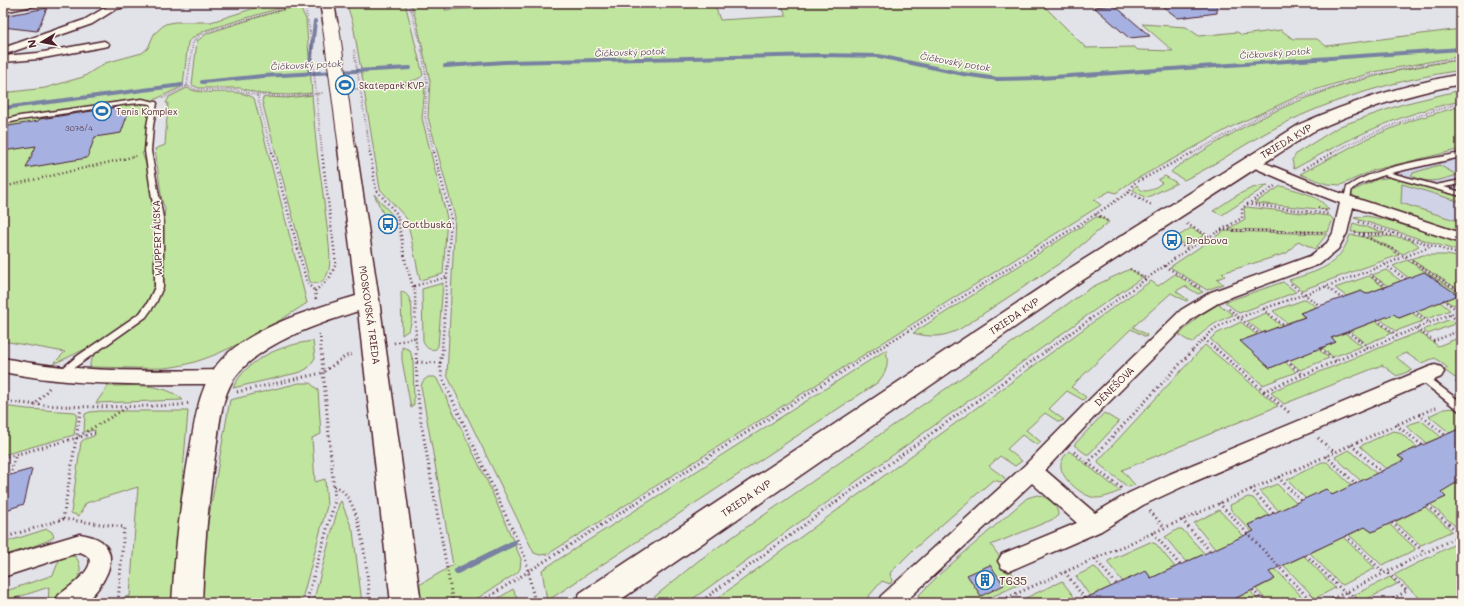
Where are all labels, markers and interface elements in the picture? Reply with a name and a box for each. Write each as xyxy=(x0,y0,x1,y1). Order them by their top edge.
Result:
north arrow xyxy=(22,22,62,62)
text: N xyxy=(24,38,40,49)
water label: Čičkovský potok xyxy=(594,45,666,59)
water label: Čičkovský potok xyxy=(1239,45,1311,61)
water label: Čičkovský potok xyxy=(919,50,991,74)
water label: Čičkovský potok xyxy=(270,58,342,72)
sports icon: Skatepark KVP xyxy=(334,74,356,96)
place label: Skatepark KVP xyxy=(359,80,425,91)
sports icon: Tenis Komplex xyxy=(91,100,113,122)
place label: Tenis Komplex xyxy=(116,106,178,117)
street label: TRIEDA KVP xyxy=(1258,120,1314,162)
house number: 3078/4 xyxy=(65,123,93,133)
street label: WUPPERTÁLSKA xyxy=(149,200,165,276)
bus stop icon: Cottbuská xyxy=(377,213,399,235)
place label: Cottbuská xyxy=(402,217,452,231)
bus stop icon: Drabova xyxy=(1161,229,1183,251)
place label: Drabova xyxy=(1186,233,1228,247)
street label: MOSKOVSKÁ TRIEDA xyxy=(356,265,384,365)
street label: TRIEDA KVP xyxy=(986,294,1042,338)
street label: DÉNEŠOVA xyxy=(1091,363,1137,409)
street label: TRIEDA KVP xyxy=(718,476,774,520)
building icon: T635 xyxy=(974,569,996,591)
place label: T635 xyxy=(999,572,1027,588)

